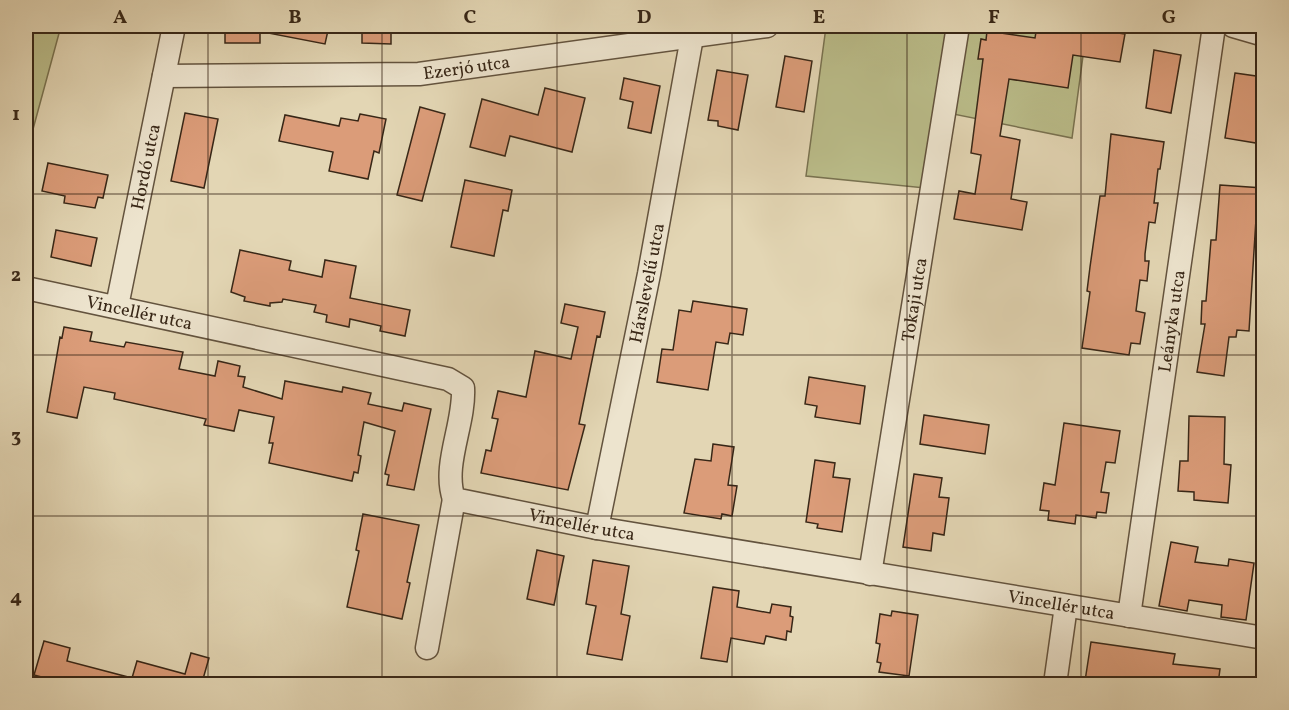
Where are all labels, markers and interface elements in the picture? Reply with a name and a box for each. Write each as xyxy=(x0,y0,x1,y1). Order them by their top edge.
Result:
text: A xyxy=(113,4,127,32)
text: B xyxy=(288,4,302,32)
text: C xyxy=(464,4,477,32)
text: D xyxy=(637,4,651,32)
text: E xyxy=(813,4,825,32)
text: F xyxy=(988,4,1000,32)
text: G xyxy=(1162,4,1176,32)
street label: Ezerjó utca xyxy=(422,51,512,87)
text: 1 xyxy=(12,101,20,129)
street label: Hordó utca xyxy=(126,122,168,212)
street label: Hárslevelű utca xyxy=(624,221,672,346)
street label: Tokaji utca xyxy=(896,256,935,344)
text: 2 xyxy=(11,262,21,290)
street label: Leányka utca xyxy=(1153,268,1193,374)
street label: Vincellér utca xyxy=(84,290,195,338)
text: 3 xyxy=(11,423,21,451)
street label: Vincellér utca xyxy=(526,503,637,548)
text: 4 xyxy=(10,584,22,612)
street label: Vincellér utca xyxy=(1006,585,1116,627)

